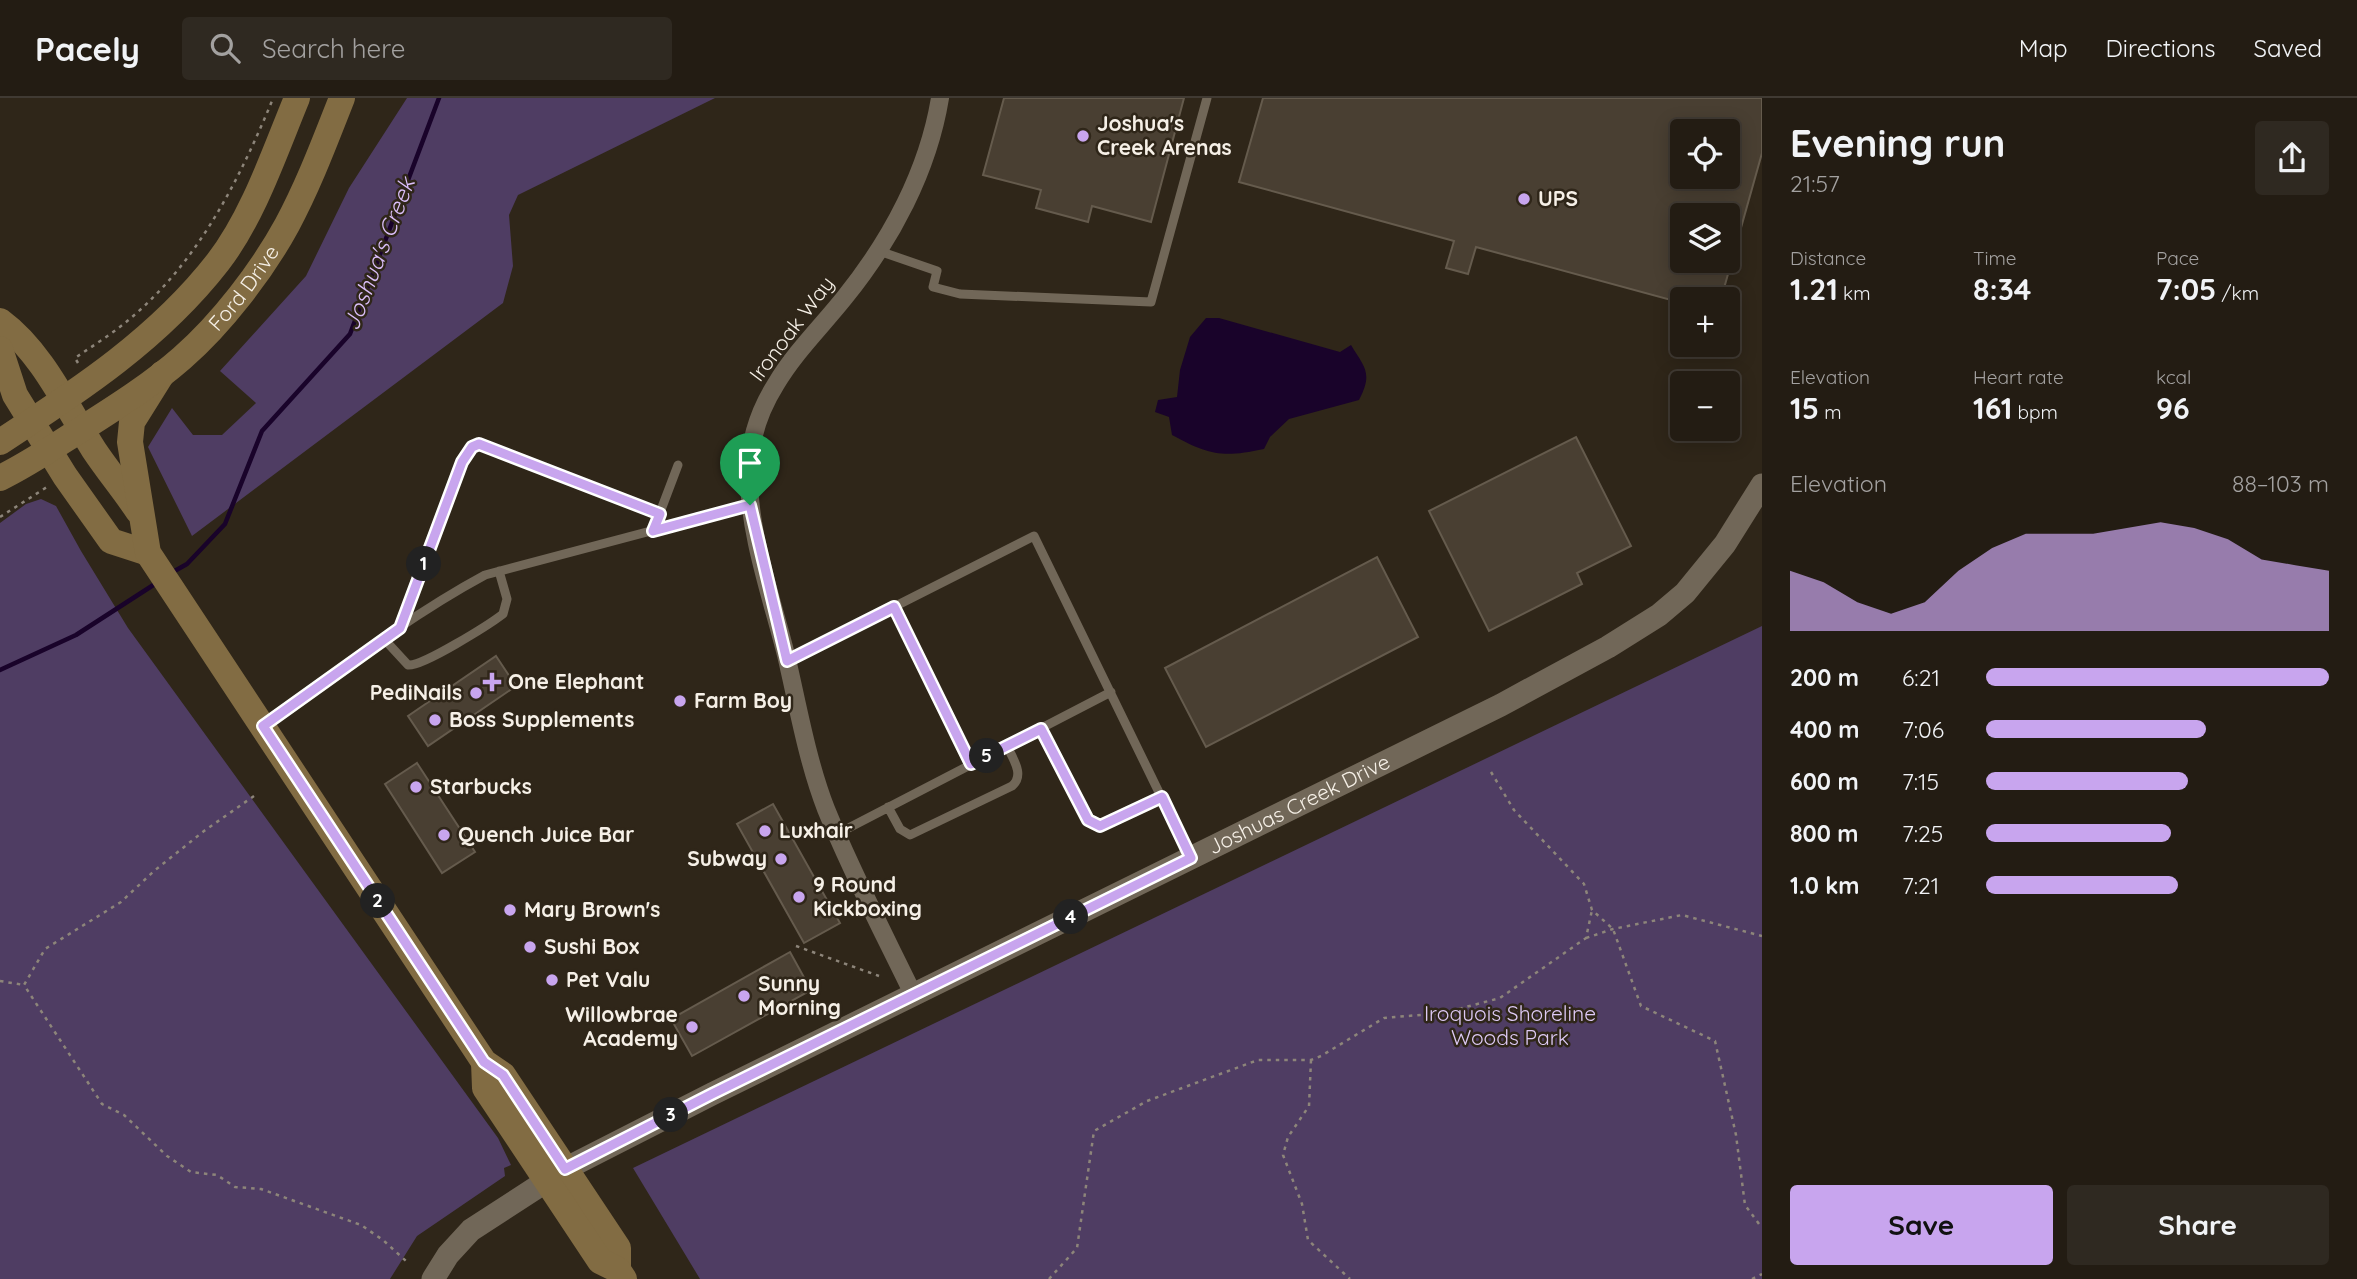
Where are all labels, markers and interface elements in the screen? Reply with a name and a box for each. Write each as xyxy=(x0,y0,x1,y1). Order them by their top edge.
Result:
search box xyxy=(182,17,672,80)
text: Pacely xyxy=(35,28,140,69)
icon: search xyxy=(206,29,244,67)
text: Search here xyxy=(262,32,405,65)
text: Map xyxy=(2019,33,2068,63)
text: Directions xyxy=(2106,33,2216,63)
text: Saved xyxy=(2254,33,2322,63)
place label: Joshua's Creek Arenas xyxy=(1097,110,1232,160)
map controls xyxy=(1670,119,1740,441)
button: locate xyxy=(1670,119,1740,189)
text: Evening run xyxy=(1790,119,2005,167)
button: share xyxy=(2255,121,2329,195)
marker: Joshua's Creek Arenas xyxy=(1075,128,1091,144)
text: 21:57 xyxy=(1790,169,1840,198)
water label: Joshua's Creek xyxy=(336,172,422,334)
place label: UPS xyxy=(1538,185,1578,211)
marker: UPS xyxy=(1516,191,1532,207)
button: layers xyxy=(1670,203,1740,273)
street label: Ford Drive xyxy=(202,240,284,336)
text: Distance xyxy=(1790,246,1866,270)
text: Time xyxy=(1973,246,2017,270)
text: Pace xyxy=(2156,246,2199,270)
text: 1.21 xyxy=(1790,270,1838,308)
text: 8:34 xyxy=(1973,270,2031,308)
text: 7:05 xyxy=(2156,270,2216,308)
street label: Ironoak Way xyxy=(743,271,839,386)
text: km xyxy=(1838,281,1871,305)
text: /km xyxy=(2216,281,2259,305)
button: + xyxy=(1670,287,1740,357)
text: Elevation xyxy=(1790,365,1870,389)
text: Heart rate xyxy=(1973,365,2064,389)
text: kcal xyxy=(2156,365,2191,389)
button: − xyxy=(1670,371,1740,441)
text: 15 xyxy=(1790,389,1819,427)
text: 161 xyxy=(1973,389,2012,427)
text: 96 xyxy=(2156,389,2190,427)
text: m xyxy=(1819,400,1841,424)
text: bpm xyxy=(2012,400,2058,424)
pin xyxy=(720,433,780,505)
icon: arrive xyxy=(731,444,769,482)
text: Elevation xyxy=(1790,469,1887,498)
text: 88–103 m xyxy=(2232,469,2329,498)
pin: 1 xyxy=(406,546,442,582)
text: 1 xyxy=(420,551,427,575)
text: 200 m xyxy=(1790,663,1859,692)
text: 6:21 xyxy=(1902,663,1940,692)
place label: One Elephant xyxy=(508,668,644,694)
marker: One Elephant xyxy=(482,672,502,692)
place label: PediNails xyxy=(370,679,462,705)
marker: PediNails xyxy=(468,685,484,701)
place label: Farm Boy xyxy=(694,687,792,713)
marker: Farm Boy xyxy=(672,693,688,709)
place label: Boss Supplements xyxy=(449,706,634,732)
marker: Boss Supplements xyxy=(427,712,443,728)
text: 400 m xyxy=(1790,715,1859,744)
text: 7:06 xyxy=(1902,715,1944,744)
pin: 5 xyxy=(970,738,1004,774)
text: 5 xyxy=(981,743,992,767)
street label: Joshuas Creek Drive xyxy=(1204,748,1394,859)
text: 600 m xyxy=(1790,767,1859,796)
text: 7:15 xyxy=(1902,767,1939,796)
place label: Starbucks xyxy=(430,773,532,799)
marker: Starbucks xyxy=(408,779,424,795)
place label: Luxhair xyxy=(779,817,853,843)
text: 800 m xyxy=(1790,819,1859,848)
text: 7:25 xyxy=(1902,819,1943,848)
place label: Quench Juice Bar xyxy=(458,821,634,847)
marker: Luxhair xyxy=(757,823,773,839)
marker: Quench Juice Bar xyxy=(436,827,452,843)
place label: Subway xyxy=(687,845,767,871)
marker: Subway xyxy=(773,851,789,867)
place label: 9 Round Kickboxing xyxy=(813,871,922,921)
text: 1.0 km xyxy=(1790,871,1860,900)
text: 7:21 xyxy=(1902,871,1939,900)
pin: 2 xyxy=(360,884,396,918)
text: 2 xyxy=(372,888,383,912)
marker: 9 Round Kickboxing xyxy=(791,889,807,905)
place label: Mary Brown's xyxy=(524,896,660,922)
pin: 4 xyxy=(1054,900,1088,934)
marker: Mary Brown's xyxy=(502,902,518,918)
text: 4 xyxy=(1065,904,1076,928)
place label: Sushi Box xyxy=(544,933,639,959)
marker: Sushi Box xyxy=(522,939,538,955)
place label: Pet Valu xyxy=(566,966,650,992)
place label: Sunny Morning xyxy=(758,970,841,1020)
marker: Pet Valu xyxy=(544,972,560,988)
marker: Sunny Morning xyxy=(736,988,752,1004)
park label: Iroquois Shoreline Woods Park xyxy=(1424,1000,1596,1050)
place label: Willowbrae Academy xyxy=(565,1001,678,1051)
marker: Willowbrae Academy xyxy=(684,1019,700,1035)
pin: 3 xyxy=(654,1098,688,1132)
text: 3 xyxy=(665,1102,676,1126)
button: Save xyxy=(1790,1185,2053,1265)
button: Share xyxy=(2067,1185,2329,1265)

